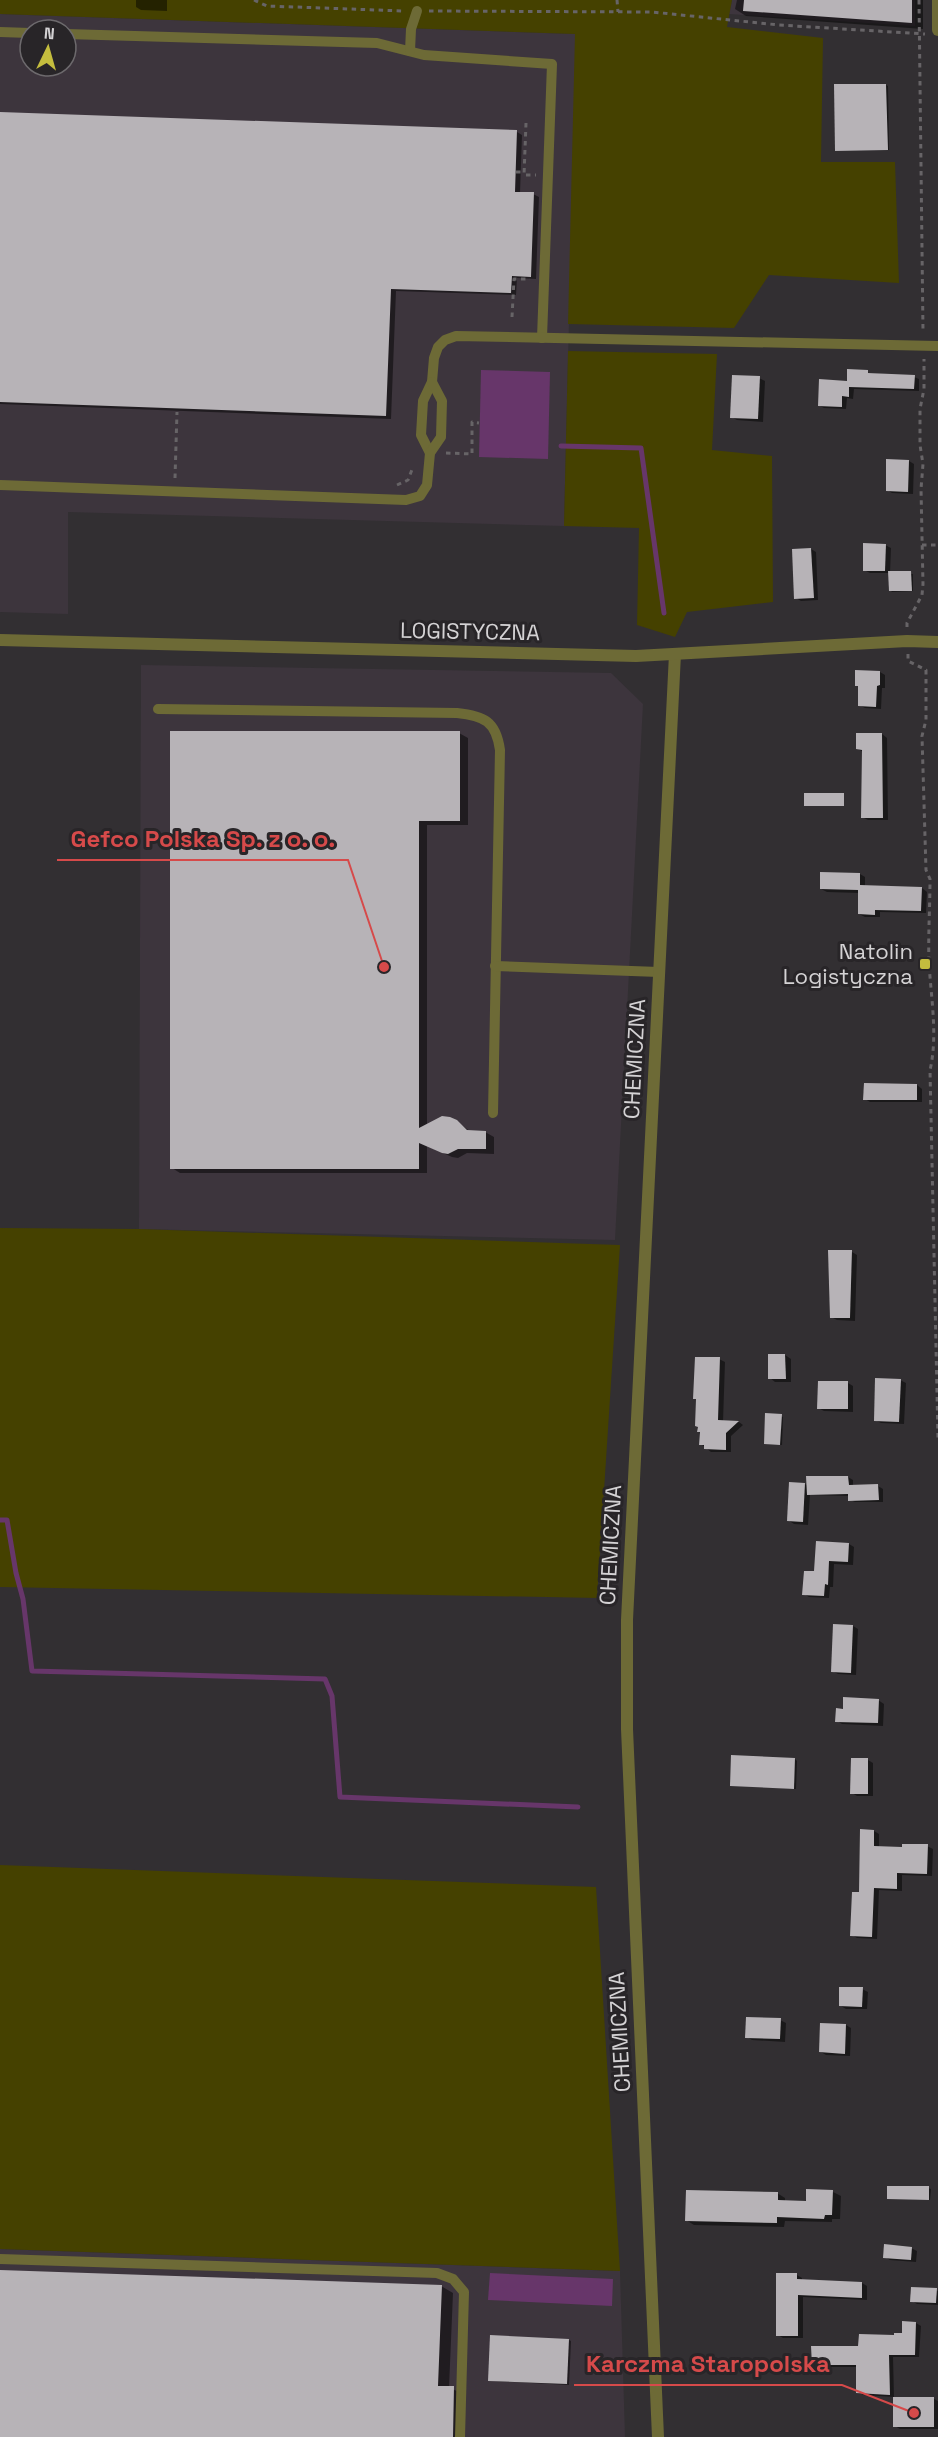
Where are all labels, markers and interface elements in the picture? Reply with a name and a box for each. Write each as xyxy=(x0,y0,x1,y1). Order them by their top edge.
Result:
north arrow xyxy=(18,18,78,78)
text: N xyxy=(43,23,56,44)
street label: LOGISTYCZNA xyxy=(400,616,540,646)
callout: Gefco Polska Sp. z o. o. xyxy=(57,818,348,860)
text: Gefco Polska Sp. z o. o. xyxy=(71,823,335,854)
place label: Natolin Logistyczna xyxy=(783,937,913,990)
marker: Natolin Logistyczna xyxy=(918,957,932,971)
street label: CHEMICZNA xyxy=(617,998,651,1120)
street label: CHEMICZNA xyxy=(593,1484,627,1606)
street label: CHEMICZNA xyxy=(602,1971,636,2093)
callout: Karczma Staropolska xyxy=(574,2343,842,2385)
text: Karczma Staropolska xyxy=(586,2348,830,2379)

